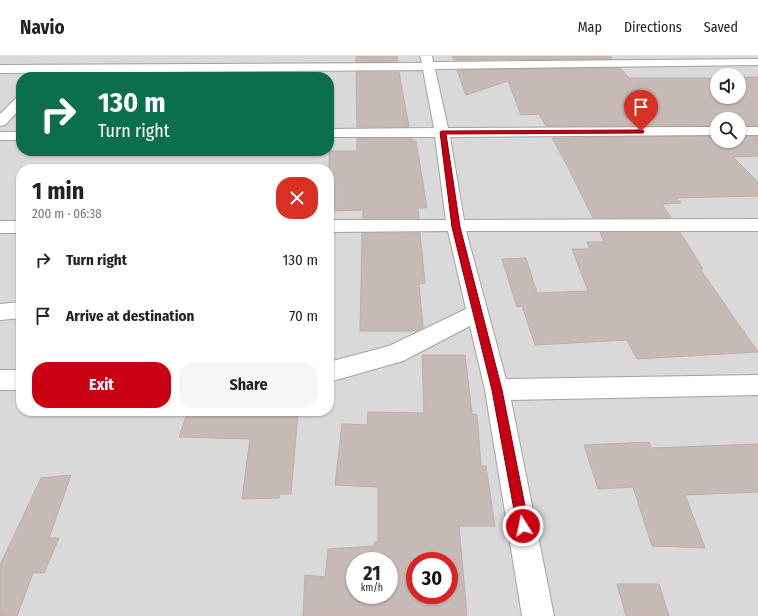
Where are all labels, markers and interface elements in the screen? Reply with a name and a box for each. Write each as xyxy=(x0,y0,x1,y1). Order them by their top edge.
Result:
text: Navio xyxy=(20,16,65,39)
text: Map xyxy=(578,19,602,36)
text: Directions xyxy=(624,19,682,36)
text: Saved xyxy=(704,19,738,36)
map controls xyxy=(710,68,746,148)
button: sound xyxy=(710,68,746,104)
text: 130 m xyxy=(98,86,166,119)
icon: right xyxy=(32,88,84,140)
pin xyxy=(624,90,658,131)
icon: arrive xyxy=(630,96,652,118)
button: search xyxy=(710,112,746,148)
text: Turn right xyxy=(98,120,170,142)
text: 1 min xyxy=(32,177,84,205)
button: close xyxy=(276,177,318,219)
text: 200 m · 06:38 xyxy=(32,206,102,221)
icon: right xyxy=(32,249,54,271)
text: Turn right xyxy=(66,251,127,269)
text: 130 m xyxy=(283,251,318,269)
icon: arrive xyxy=(32,305,54,327)
text: Arrive at destination xyxy=(66,307,194,325)
text: 70 m xyxy=(289,307,318,325)
button: Exit xyxy=(32,362,171,408)
button: Share xyxy=(179,362,318,408)
position arrow xyxy=(502,505,544,547)
speed limit sign: 30 xyxy=(406,552,458,604)
text: 21 xyxy=(363,561,381,585)
text: km/h xyxy=(361,582,383,594)

